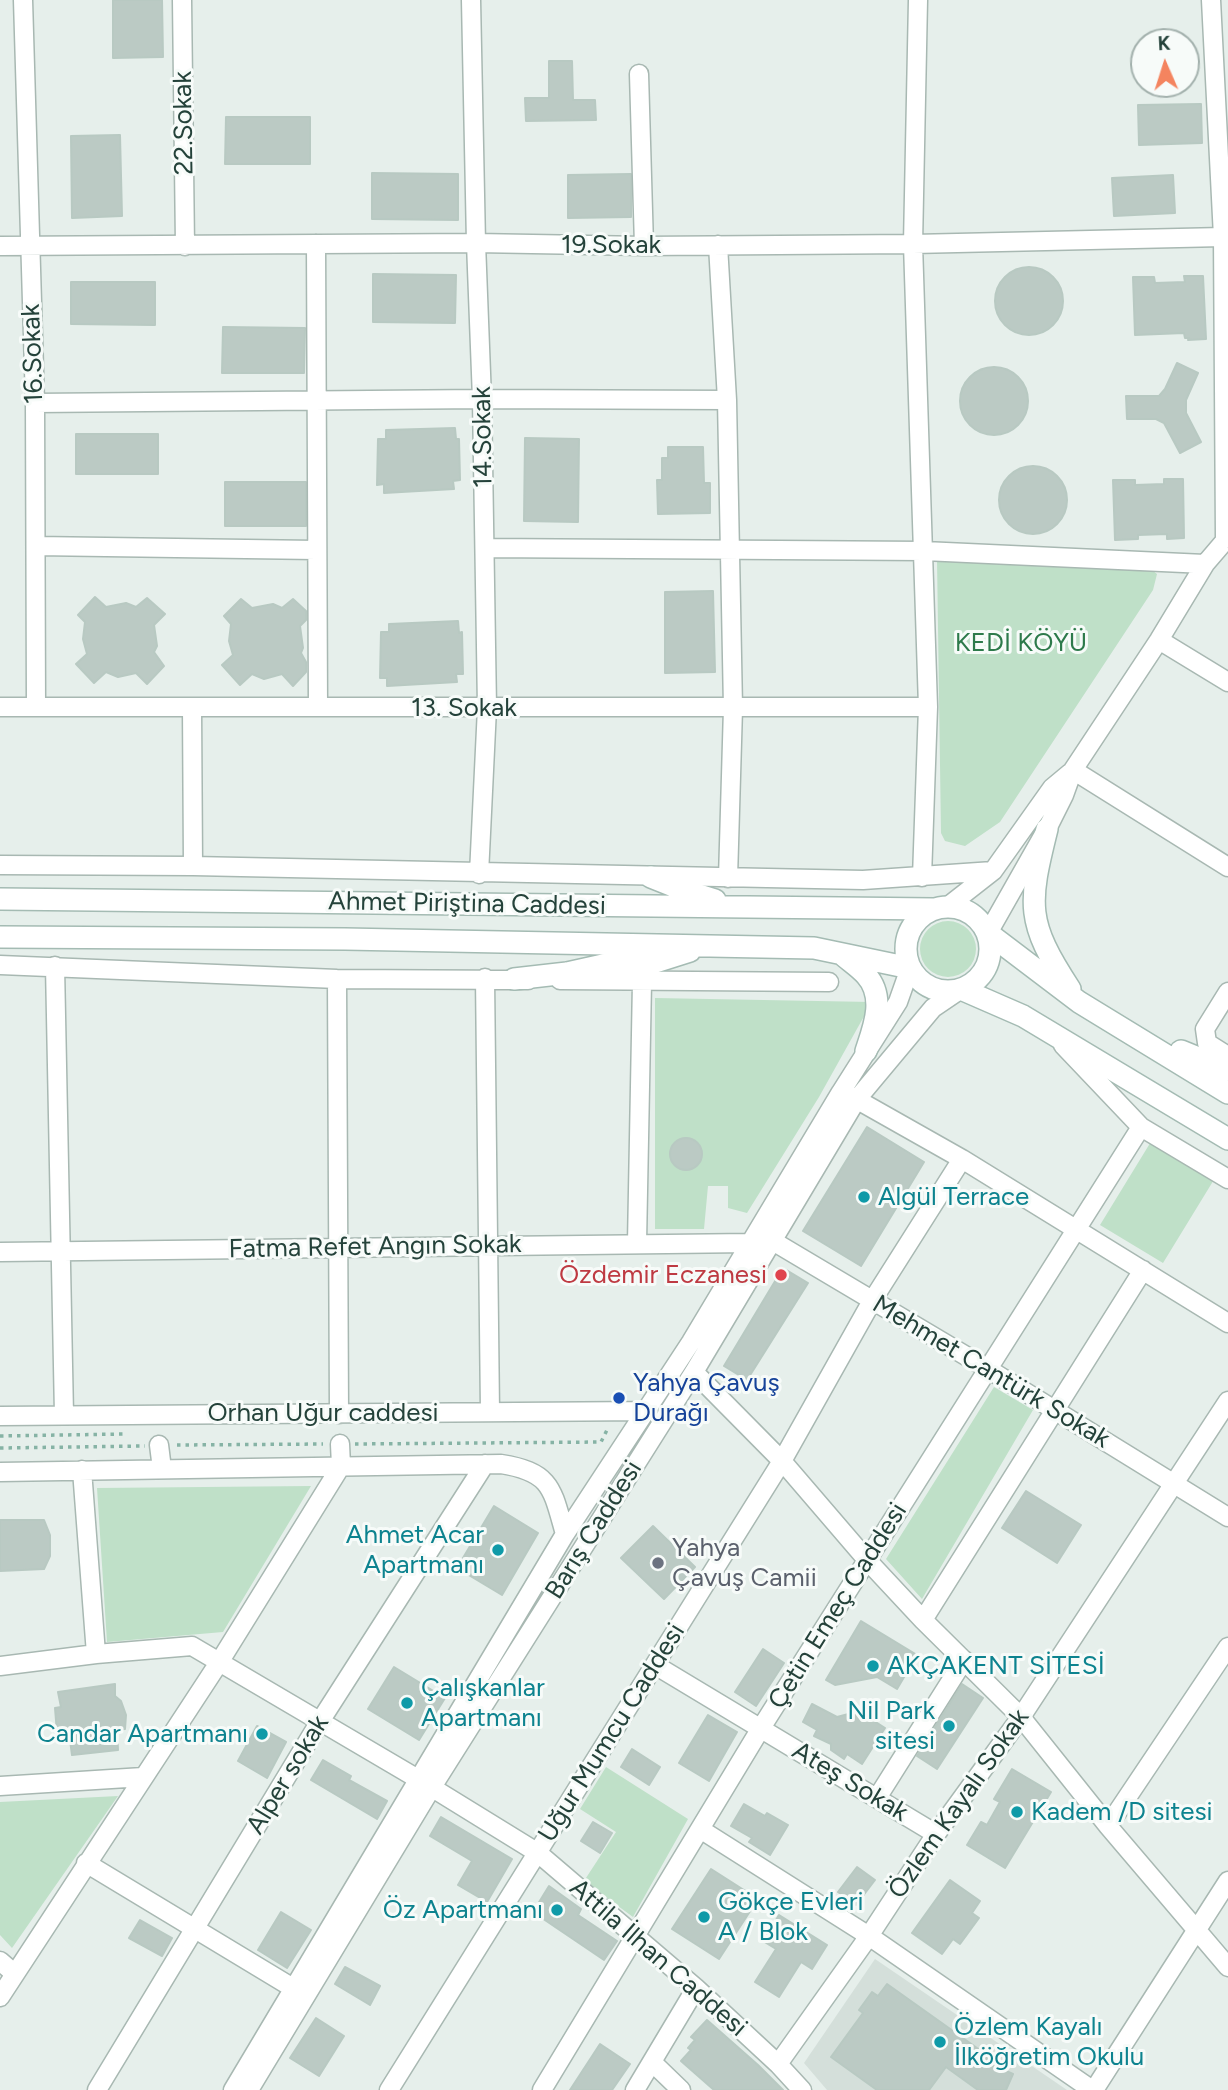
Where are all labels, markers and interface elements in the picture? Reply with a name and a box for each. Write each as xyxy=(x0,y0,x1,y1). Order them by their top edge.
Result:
north arrow xyxy=(1130,28,1200,98)
text: K xyxy=(1157,32,1171,55)
street label: 22.Sokak xyxy=(167,71,201,175)
street label: 19.Sokak xyxy=(561,229,661,261)
street label: 16.Sokak xyxy=(16,303,50,405)
street label: 14.Sokak xyxy=(467,386,499,488)
park label: KEDİ KÖYÜ xyxy=(955,627,1087,659)
street label: 13. Sokak xyxy=(411,692,517,724)
street label: Ahmet Piriştina Caddesi xyxy=(328,886,606,922)
place label: Algül Terrace xyxy=(878,1181,1029,1213)
marker: Algül Terrace xyxy=(856,1189,872,1205)
street label: Fatma Refet Angın Sokak xyxy=(228,1229,522,1265)
place label: Özdemir Eczanesi xyxy=(559,1259,767,1291)
marker: Özdemir Eczanesi xyxy=(773,1267,789,1283)
street label: Mehmet Cantürk Sokak xyxy=(867,1289,1115,1455)
place label: Yahya Çavuş Durağı xyxy=(633,1367,780,1428)
marker: Yahya Çavuş Durağı xyxy=(611,1390,627,1406)
street label: Orhan Uğur caddesi xyxy=(207,1397,439,1429)
street label: Barış Caddesi xyxy=(539,1455,649,1605)
street label: Çetin Emeç Caddesi xyxy=(762,1497,914,1715)
place label: Ahmet Acar Apartmanı xyxy=(346,1519,484,1580)
place label: Yahya Çavuş Camii xyxy=(672,1532,817,1594)
marker: Ahmet Acar Apartmanı xyxy=(490,1542,506,1558)
marker: Yahya Çavuş Camii xyxy=(650,1555,666,1571)
street label: Uğur Mumcu Caddesi xyxy=(532,1618,692,1848)
place label: AKÇAKENT SİTESİ xyxy=(887,1650,1105,1682)
marker: AKÇAKENT SİTESİ xyxy=(865,1658,881,1674)
place label: Çalışkanlar Apartmanı xyxy=(421,1672,545,1734)
marker: Çalışkanlar Apartmanı xyxy=(399,1695,415,1711)
place label: Nil Park sitesi xyxy=(847,1695,935,1756)
street label: Özlem Kayalı Sokak xyxy=(882,1703,1036,1905)
street label: Alper sokak xyxy=(240,1710,336,1840)
place label: Candar Apartmanı xyxy=(37,1718,248,1750)
marker: Nil Park sitesi xyxy=(941,1718,957,1734)
marker: Candar Apartmanı xyxy=(254,1726,270,1742)
street label: Ateş Sokak xyxy=(786,1735,914,1829)
place label: Kadem /D sitesi xyxy=(1031,1796,1213,1828)
marker: Kadem /D sitesi xyxy=(1009,1804,1025,1820)
street label: Attila İlhan Caddesi xyxy=(563,1872,753,2044)
place label: Gökçe Evleri A / Blok xyxy=(718,1886,864,1948)
place label: Öz Apartmanı xyxy=(383,1894,543,1926)
marker: Öz Apartmanı xyxy=(549,1902,565,1918)
marker: Gökçe Evleri A / Blok xyxy=(696,1909,712,1925)
place label: Özlem Kayalı İlköğretim Okulu xyxy=(954,2011,1144,2072)
marker: Özlem Kayalı İlköğretim Okulu xyxy=(932,2034,948,2050)

